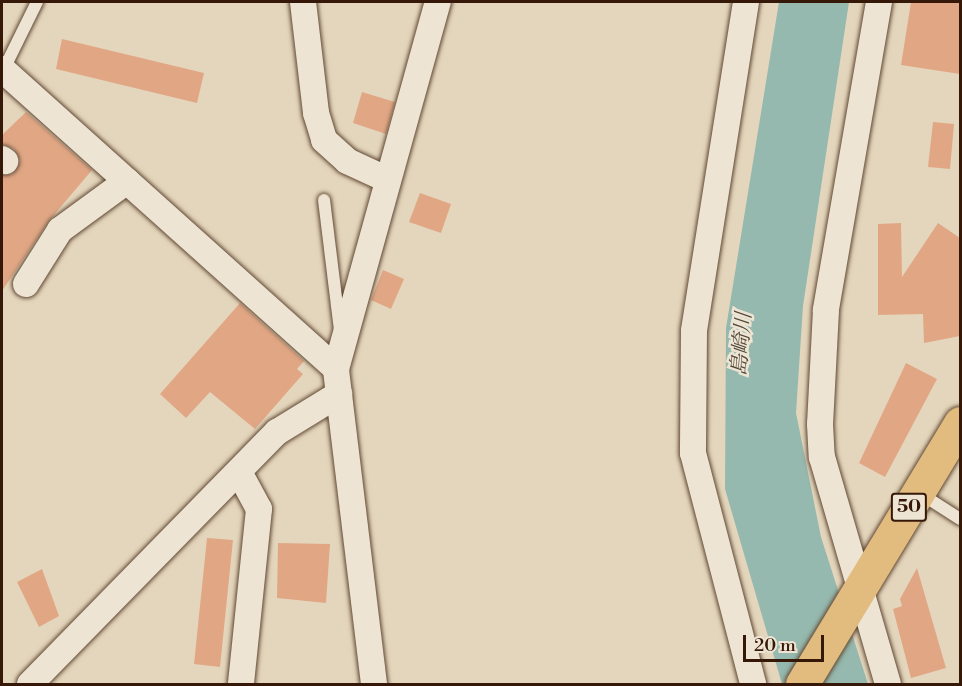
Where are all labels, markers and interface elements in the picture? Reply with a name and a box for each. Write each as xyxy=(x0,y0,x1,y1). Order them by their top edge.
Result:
water label: 島崎川 xyxy=(727,312,757,376)
road number: 50 xyxy=(890,492,928,522)
scale bar xyxy=(746,623,827,661)
text: 20 m xyxy=(754,634,796,657)

